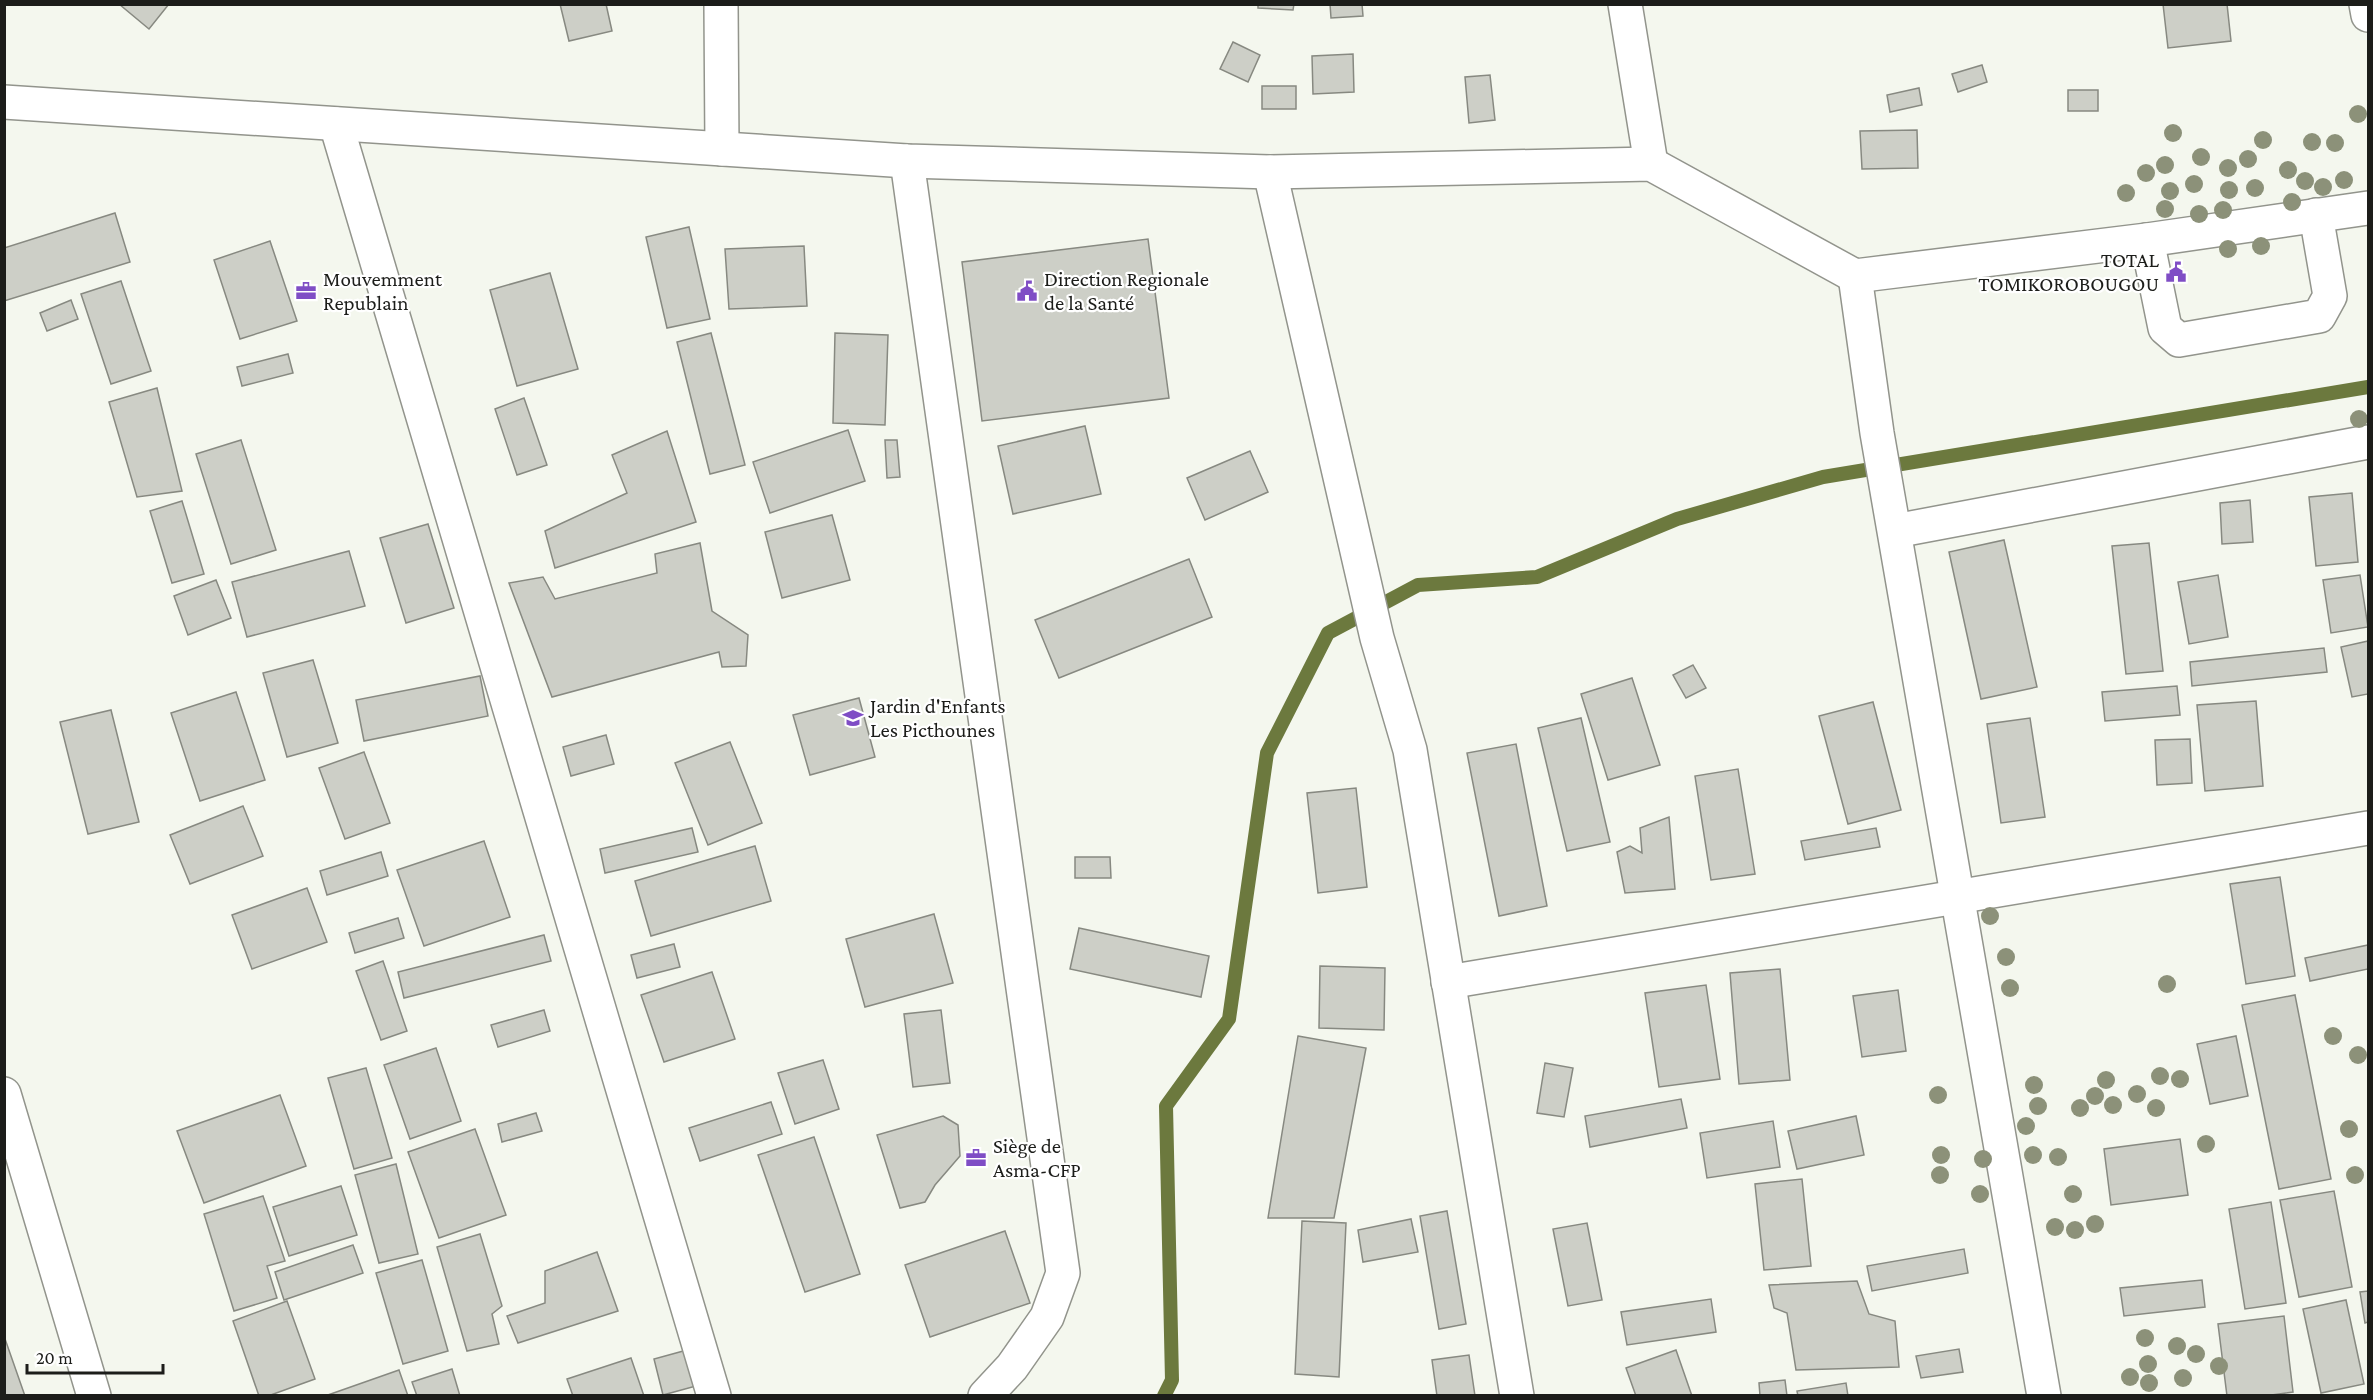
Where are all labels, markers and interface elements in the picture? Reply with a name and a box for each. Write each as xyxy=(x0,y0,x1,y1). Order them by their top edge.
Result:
place label: TOTAL TOMIKOROBOUGOU xyxy=(1978,248,2160,296)
public building icon: TOTAL TOMIKOROBOUGOU xyxy=(2164,260,2188,284)
place label: Mouvemment Republain xyxy=(323,267,443,315)
place label: Direction Regionale de la Santé xyxy=(1044,267,1209,315)
office icon: Mouvemment Republain xyxy=(294,279,318,303)
public building icon: Direction Regionale de la Santé xyxy=(1015,279,1039,303)
place label: Jardin d'Enfants Les Picthounes xyxy=(868,694,1005,742)
school or university icon: Jardin d'Enfants Les Picthounes xyxy=(841,706,865,730)
place label: Siège de Asma-CFP xyxy=(993,1134,1081,1182)
office icon: Siège de Asma-CFP xyxy=(964,1146,988,1170)
scale bar xyxy=(27,1337,164,1375)
text: 20 m xyxy=(36,1348,73,1368)

